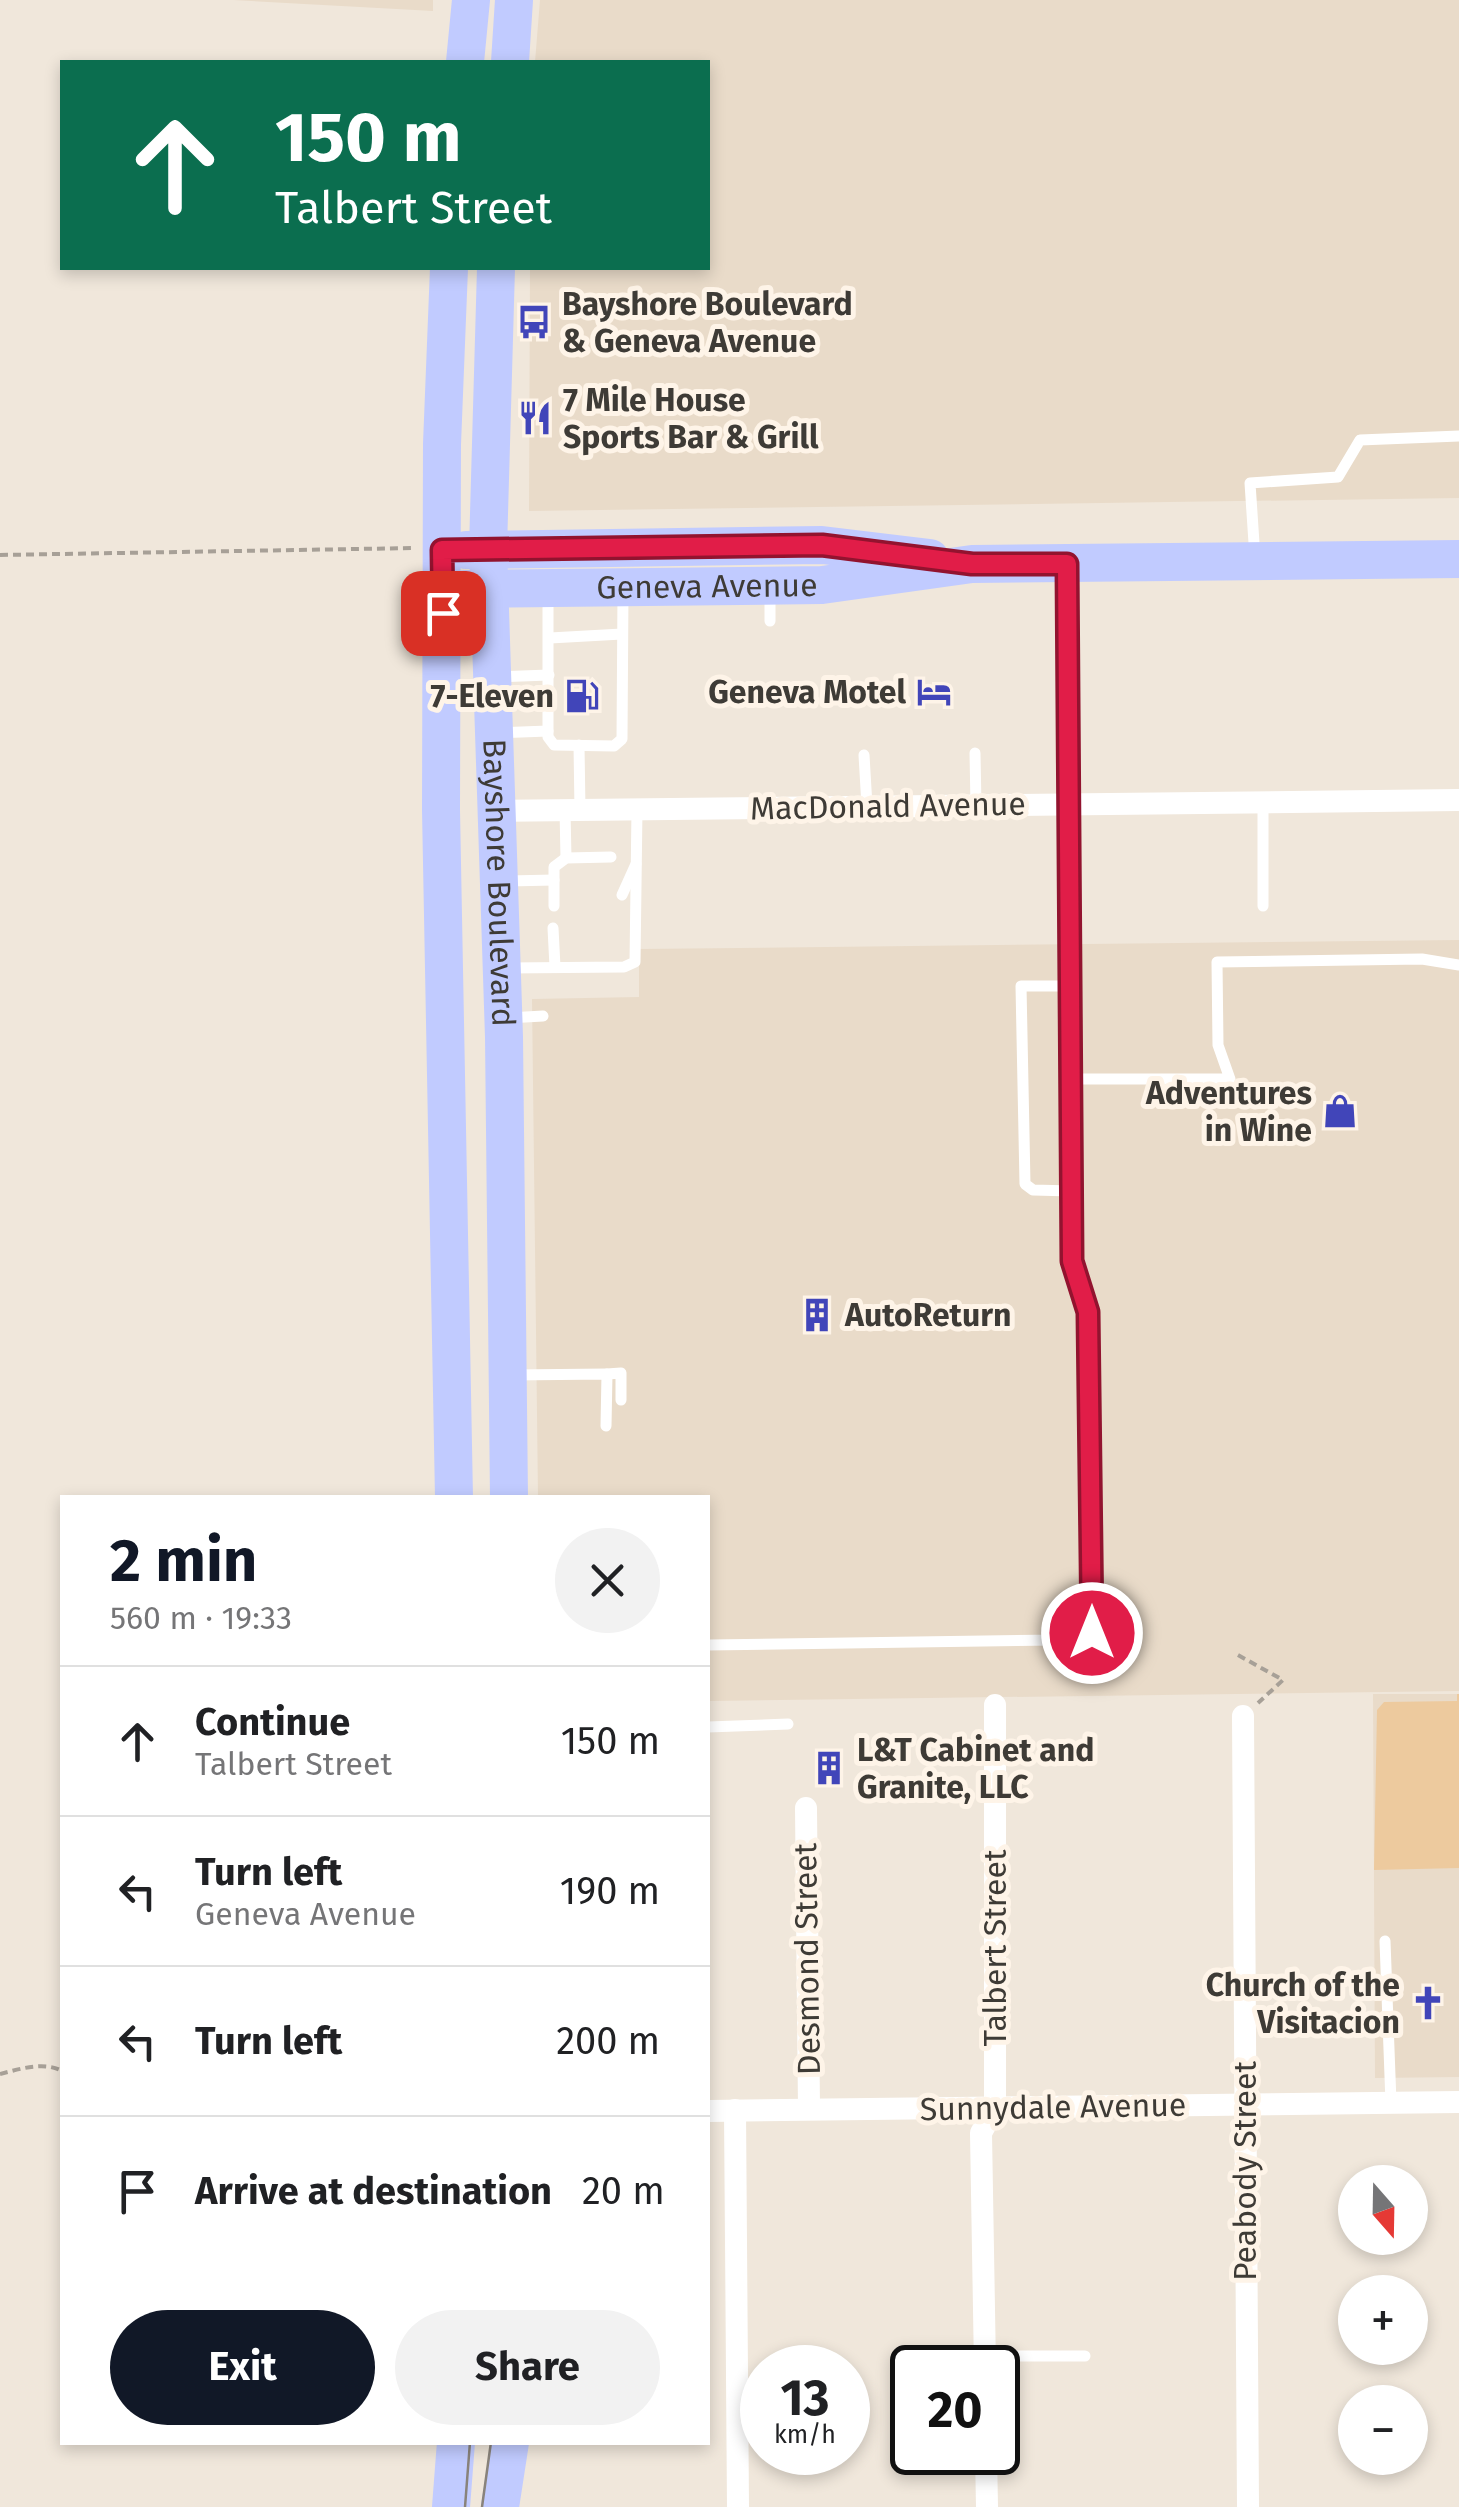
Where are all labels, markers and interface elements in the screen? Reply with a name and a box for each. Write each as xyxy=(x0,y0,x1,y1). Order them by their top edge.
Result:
text: 150 m xyxy=(275,96,462,180)
icon: ahead xyxy=(110,100,240,230)
text: Talbert Street xyxy=(275,181,552,235)
place label: Bayshore Boulevard & Geneva Avenue xyxy=(562,285,853,360)
bus stop icon: Bayshore Boulevard & Geneva Avenue xyxy=(515,303,553,341)
place label: 7 Mile House Sports Bar & Grill xyxy=(563,381,819,456)
restaurant icon: 7 Mile House Sports Bar & Grill xyxy=(516,399,554,437)
street label: Geneva Avenue xyxy=(596,566,818,607)
pin xyxy=(401,571,486,656)
icon: arrive xyxy=(416,586,471,641)
place label: Geneva Motel xyxy=(708,673,906,711)
hotel icon: Geneva Motel xyxy=(915,673,953,711)
place label: 7-Eleven xyxy=(430,677,554,715)
fuel station icon: 7-Eleven xyxy=(563,677,601,715)
street label: Bayshore Boulevard xyxy=(475,738,523,1027)
street label: MacDonald Avenue xyxy=(750,785,1026,827)
place label: Adventures in Wine xyxy=(1145,1074,1312,1149)
shop icon: Adventures in Wine xyxy=(1321,1092,1359,1130)
building icon: AutoReturn xyxy=(798,1296,836,1334)
place label: AutoReturn xyxy=(844,1296,1012,1334)
text: 2 min xyxy=(110,1525,257,1597)
button: close xyxy=(555,1528,660,1633)
position arrow xyxy=(1040,1581,1144,1685)
text: 560 m · 19:33 xyxy=(110,1599,292,1637)
text: Continue xyxy=(195,1699,350,1745)
icon: ahead xyxy=(110,1714,165,1769)
text: 150 m xyxy=(561,1718,660,1764)
place label: L&T Cabinet and Granite, LLC xyxy=(857,1731,1094,1806)
text: Talbert Street xyxy=(195,1745,392,1783)
building icon: L&T Cabinet and Granite, LLC xyxy=(810,1749,848,1787)
street label: Desmond Street xyxy=(786,1842,828,2075)
text: Turn left xyxy=(195,1849,342,1895)
street label: Talbert Street xyxy=(976,1849,1014,2047)
icon: left xyxy=(110,1864,165,1919)
text: 190 m xyxy=(560,1868,660,1914)
text: Geneva Avenue xyxy=(195,1895,416,1933)
place label: Church of the Visitacion xyxy=(1206,1966,1400,2041)
church icon: Church of the Visitacion xyxy=(1409,1984,1447,2022)
icon: left xyxy=(110,2014,165,2069)
text: Turn left xyxy=(195,2018,342,2064)
text: 200 m xyxy=(556,2018,660,2064)
street label: Peabody Street xyxy=(1226,2061,1264,2281)
street label: Sunnydale Avenue xyxy=(919,2086,1187,2128)
icon: arrive xyxy=(110,2164,165,2219)
north arrow xyxy=(1338,2165,1428,2255)
map controls xyxy=(1338,2165,1428,2475)
text: Arrive at destination xyxy=(195,2168,552,2214)
text: 20 m xyxy=(582,2168,665,2214)
button: + xyxy=(1338,2275,1428,2365)
button: Exit xyxy=(110,2310,375,2425)
button: Share xyxy=(395,2310,660,2425)
speed limit sign: 20 xyxy=(890,2345,1020,2475)
text: 13 xyxy=(780,2368,830,2428)
button: − xyxy=(1338,2385,1428,2475)
text: km/h xyxy=(774,2420,836,2450)

